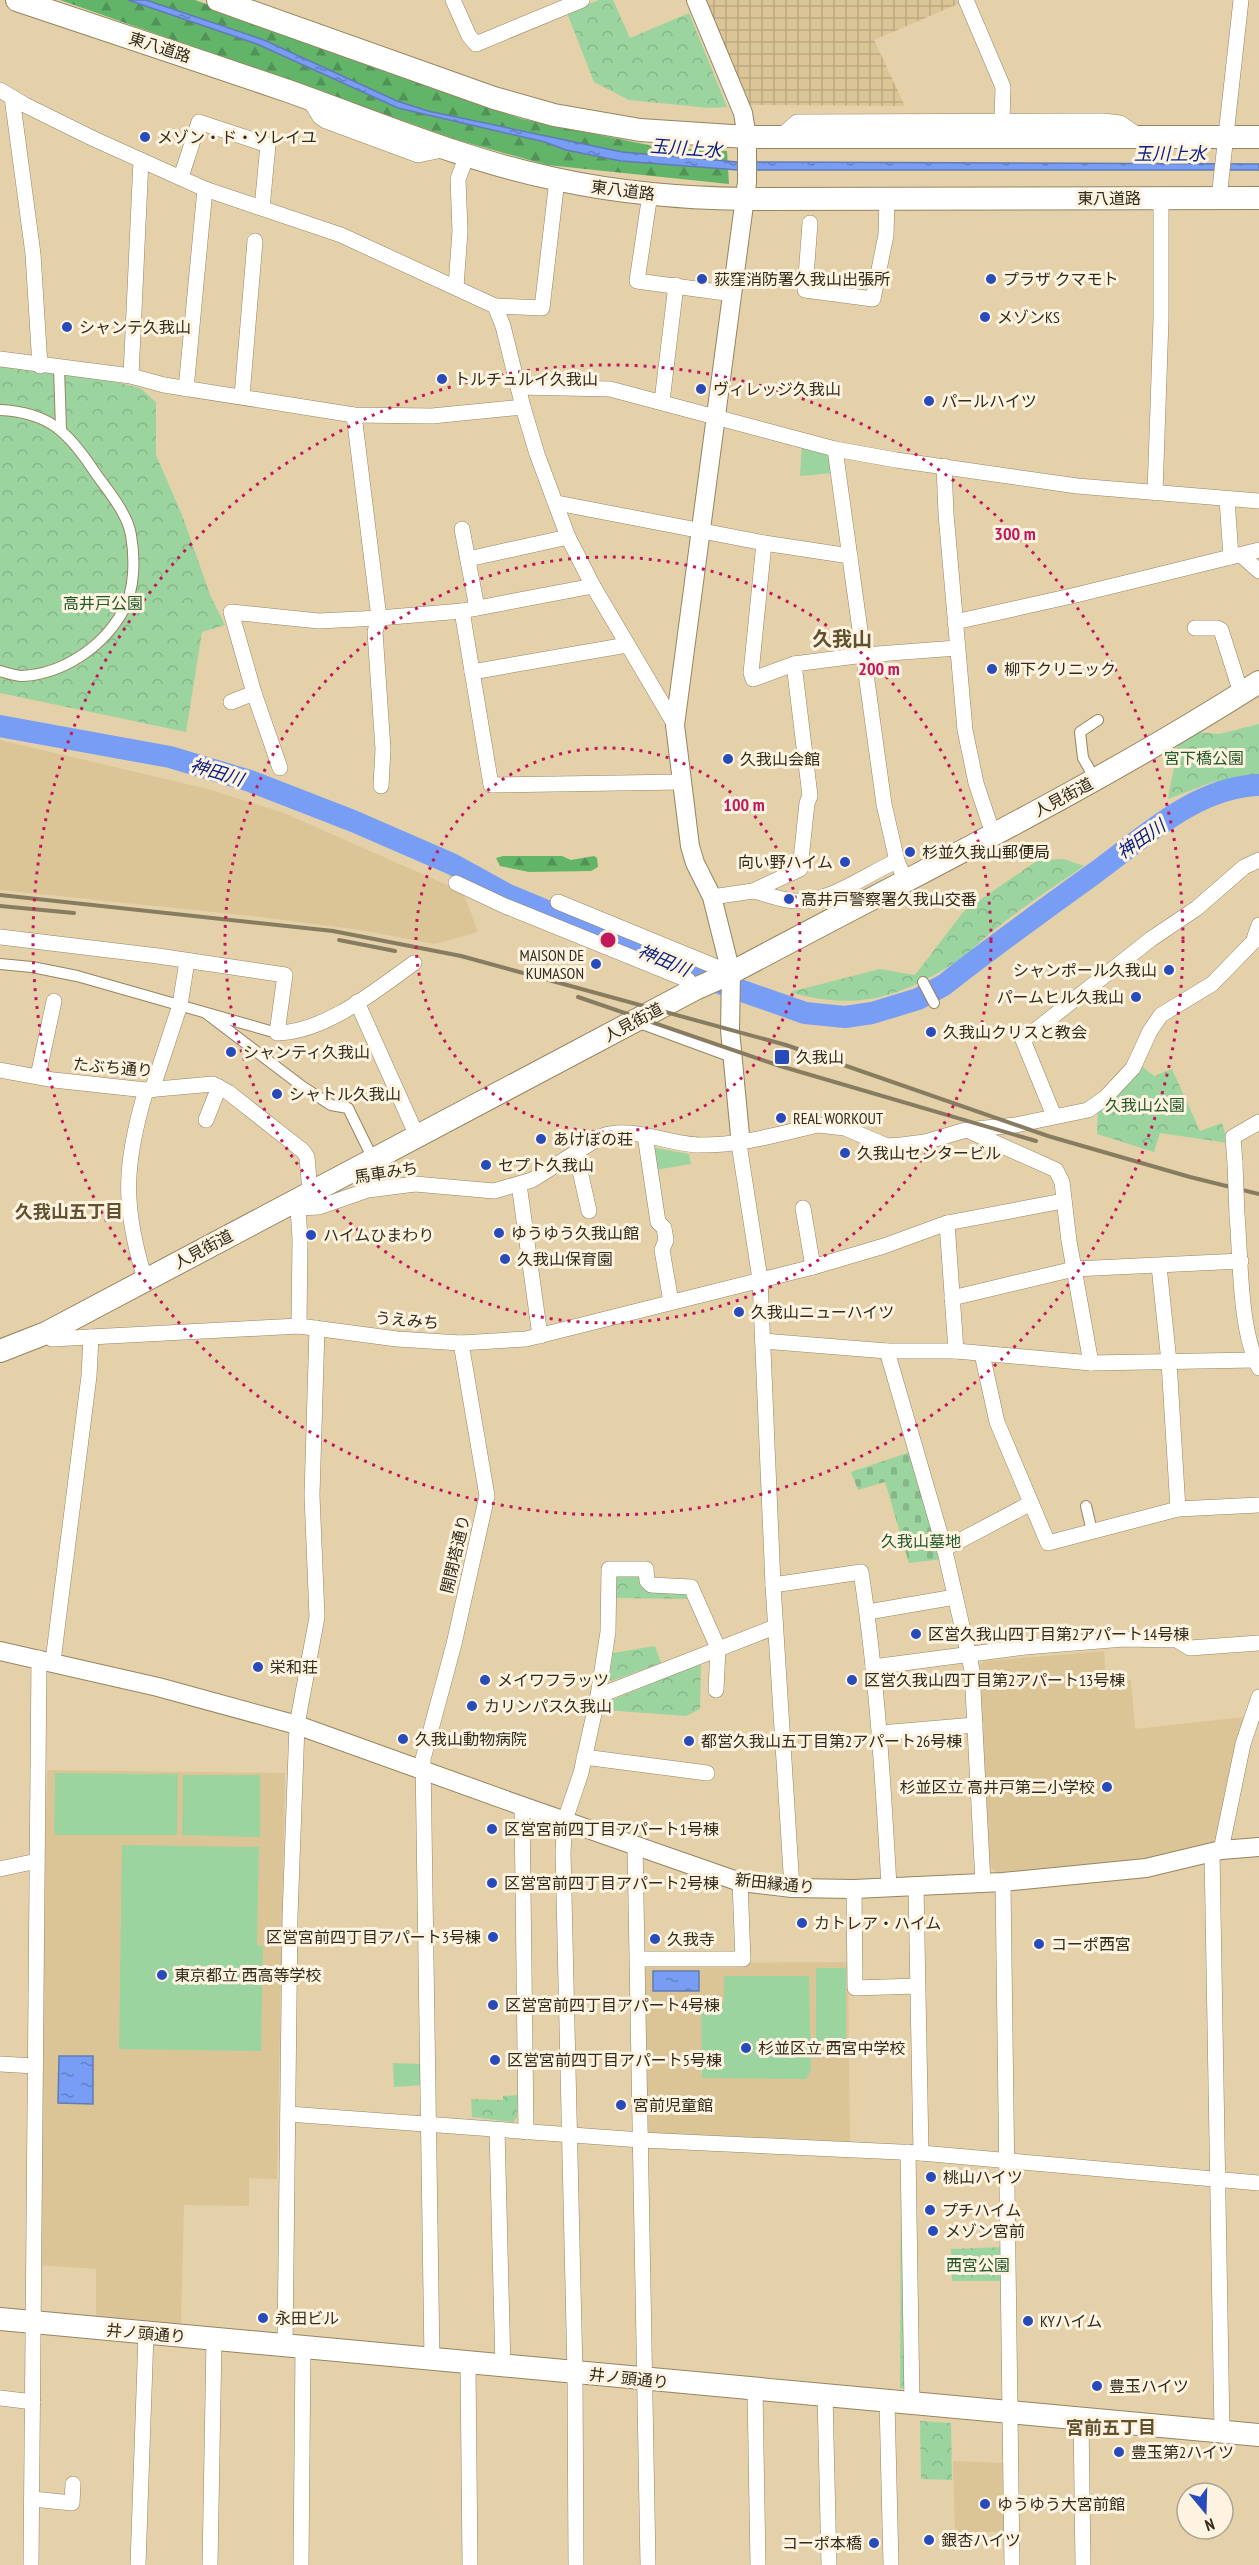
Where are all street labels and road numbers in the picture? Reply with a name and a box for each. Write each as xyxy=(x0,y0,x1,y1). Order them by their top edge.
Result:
street label: 東八道路 xyxy=(126,28,194,66)
street label: 東八道路 xyxy=(590,176,656,204)
street label: 東八道路 xyxy=(1077,188,1141,208)
street label: 人見街道 xyxy=(1030,773,1096,821)
street label: 人見街道 xyxy=(600,998,666,1046)
street label: たぶち通り xyxy=(72,1054,154,1080)
street label: 馬車みち xyxy=(353,1157,419,1187)
street label: 人見街道 xyxy=(170,1225,236,1273)
street label: うえみち xyxy=(374,1307,440,1333)
street label: 開閉塔通り xyxy=(436,1513,474,1595)
street label: 新田縁通り xyxy=(734,1869,816,1897)
street label: 井ノ頭通り xyxy=(105,2320,187,2346)
street label: 井ノ頭通り xyxy=(588,2364,670,2392)

